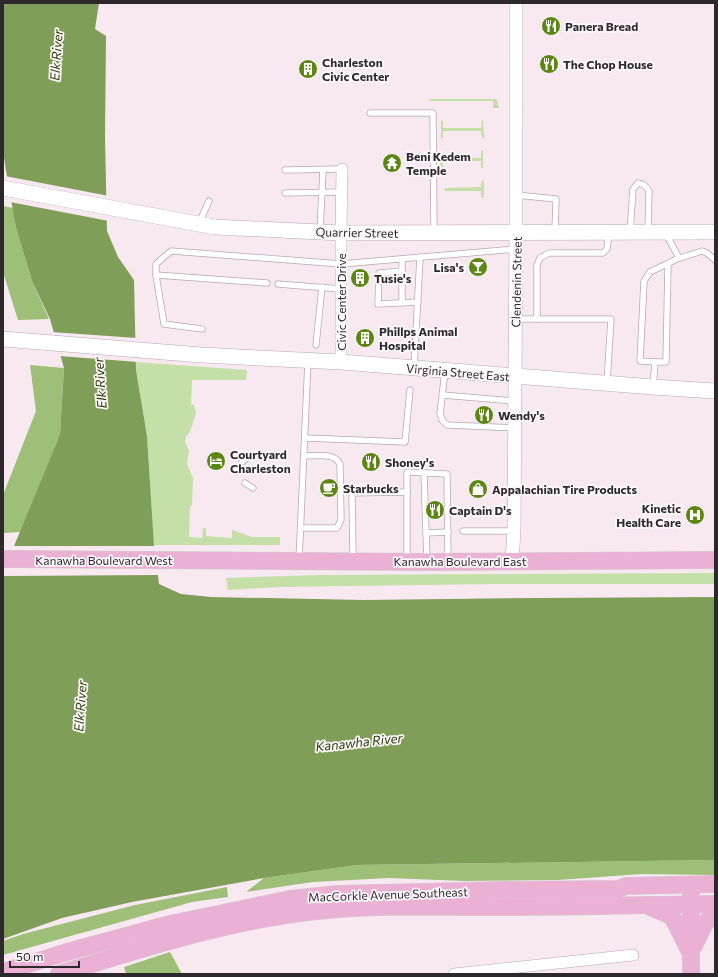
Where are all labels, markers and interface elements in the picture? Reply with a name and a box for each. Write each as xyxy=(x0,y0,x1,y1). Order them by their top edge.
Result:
restaurant icon: Panera Bread xyxy=(540,15,562,37)
place label: Panera Bread xyxy=(565,19,638,33)
water label: Elk River xyxy=(46,28,66,81)
restaurant icon: The Chop House xyxy=(538,53,560,75)
place label: Charleston Civic Center xyxy=(322,55,389,83)
place label: The Chop House xyxy=(563,57,653,71)
building icon: Charleston Civic Center xyxy=(297,58,319,80)
place label: Beni Kedem Temple xyxy=(406,149,471,177)
temple icon: Beni Kedem Temple xyxy=(381,152,403,174)
street label: Quarrier Street xyxy=(315,224,399,240)
street label: Clendenin Street xyxy=(508,236,524,328)
street label: Civic Center Drive xyxy=(334,253,348,351)
bar icon: Lisa's xyxy=(467,256,489,278)
place label: Lisa's xyxy=(433,260,464,274)
building icon: Tusie's xyxy=(349,267,371,289)
place label: Tusie's xyxy=(374,271,412,285)
place label: Phillps Animal Hospital xyxy=(379,324,457,352)
building icon: Phillps Animal Hospital xyxy=(354,327,376,349)
water label: Elk River xyxy=(90,356,110,409)
street label: Virginia Street East xyxy=(405,360,511,384)
restaurant icon: Wendy's xyxy=(473,404,495,426)
place label: Wendy's xyxy=(498,408,545,422)
place label: Courtyard Charleston xyxy=(230,447,291,475)
hotel icon: Courtyard Charleston xyxy=(205,450,227,472)
restaurant icon: Shoney's xyxy=(360,451,382,473)
place label: Shoney's xyxy=(385,455,435,469)
cafe icon: Starbucks xyxy=(318,477,340,499)
shop icon: Appalachian Tire Products xyxy=(467,478,489,500)
place label: Starbucks xyxy=(343,481,399,495)
place label: Appalachian Tire Products xyxy=(492,482,637,496)
restaurant icon: Captain D's xyxy=(424,499,446,521)
place label: Kinetic Health Care xyxy=(616,501,681,529)
place label: Captain D's xyxy=(449,503,512,517)
hospital icon: Kinetic Health Care xyxy=(684,504,706,526)
street label: Kanawha Boulevard West xyxy=(35,553,173,567)
street label: Kanawha Boulevard East xyxy=(393,554,527,568)
water label: Elk River xyxy=(70,679,90,732)
water label: Kanawha River xyxy=(315,729,404,755)
street label: MacCorkle Avenue Southeast xyxy=(308,884,468,904)
scale bar xyxy=(10,943,79,969)
text: 50 m xyxy=(16,949,44,963)

